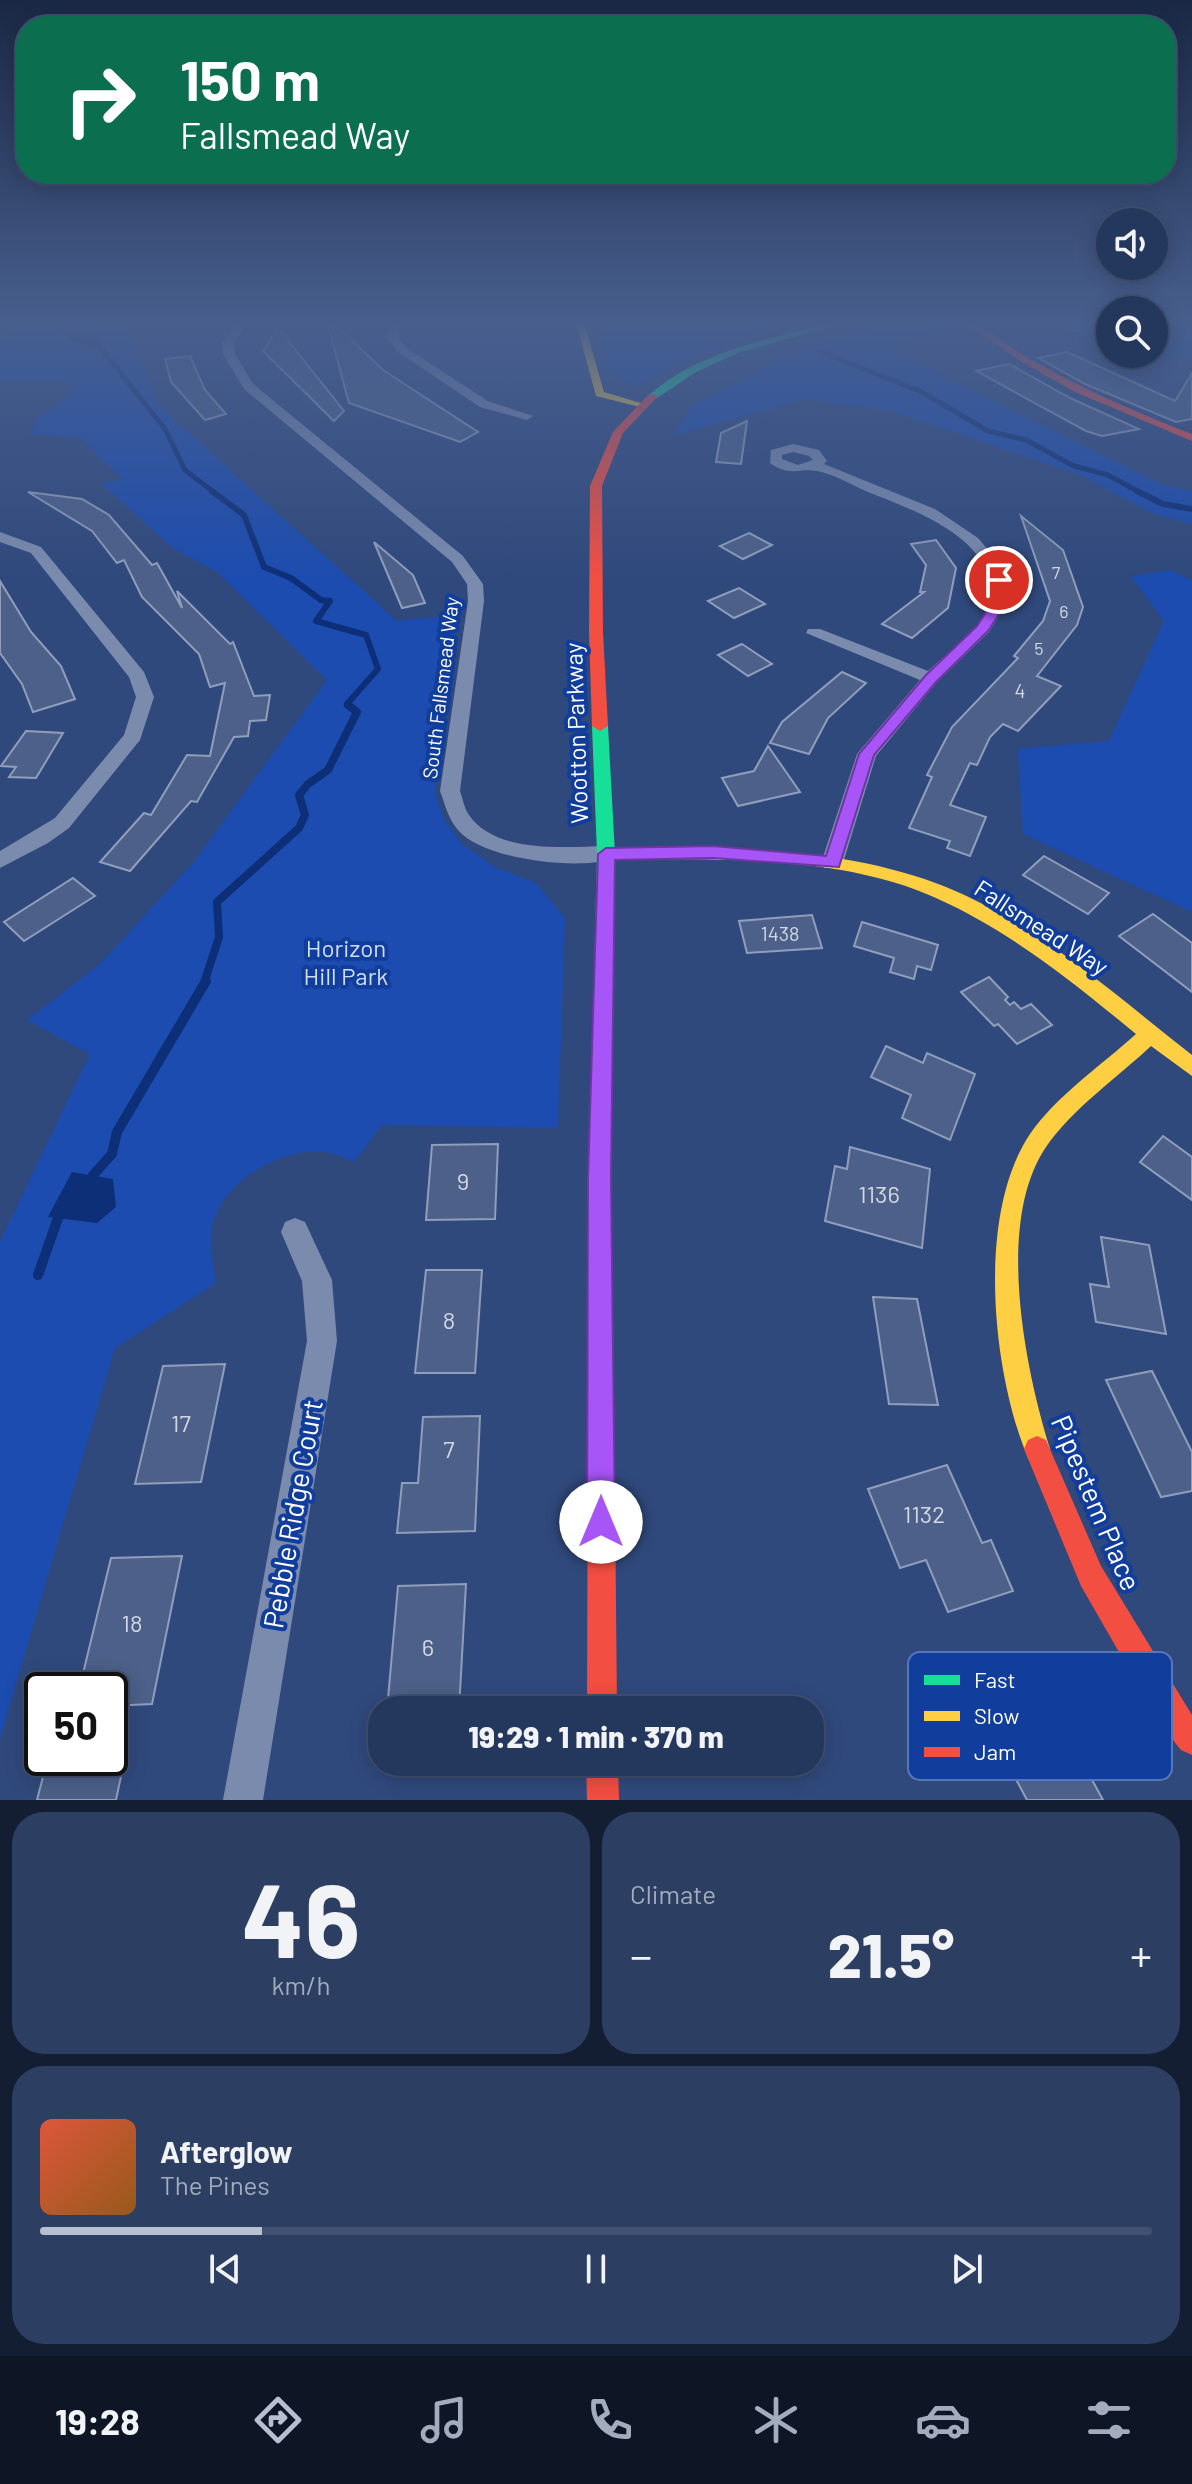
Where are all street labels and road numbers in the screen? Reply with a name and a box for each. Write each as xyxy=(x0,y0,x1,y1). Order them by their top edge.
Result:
street label: South Fallsmead Way xyxy=(417,596,463,780)
street label: Wootton Parkway xyxy=(558,642,593,824)
street label: Fallsmead Way xyxy=(970,873,1114,981)
street label: Pebble Ridge Court xyxy=(255,1397,329,1631)
street label: Pipestem Place xyxy=(1045,1410,1149,1595)

